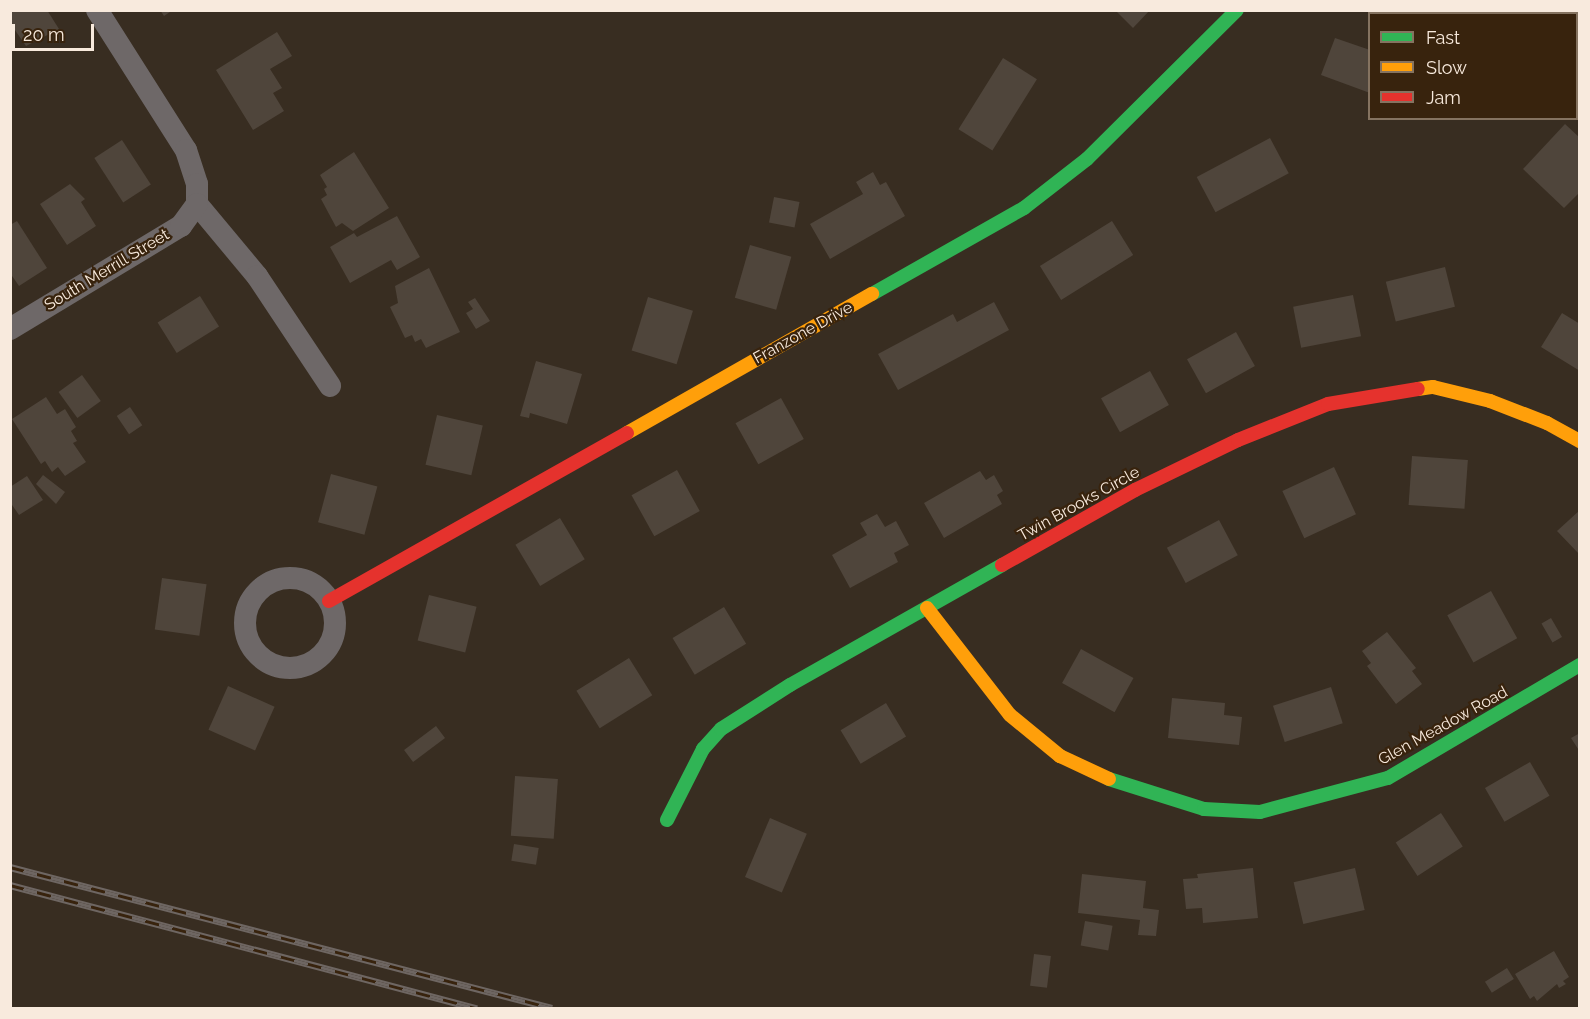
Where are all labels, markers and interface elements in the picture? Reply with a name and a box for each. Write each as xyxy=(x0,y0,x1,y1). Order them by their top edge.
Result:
scale bar xyxy=(15,12,98,50)
legend xyxy=(1368,12,1578,120)
text: 20 m xyxy=(23,24,65,45)
text: Fast xyxy=(1426,27,1460,48)
text: Slow xyxy=(1426,57,1467,78)
text: Jam xyxy=(1426,87,1461,108)
street label: South Merrill Street xyxy=(41,225,173,315)
street label: Franzone Drive xyxy=(750,298,856,368)
street label: Twin Brooks Circle xyxy=(1015,463,1143,545)
street label: Glen Meadow Road xyxy=(1375,682,1511,770)

